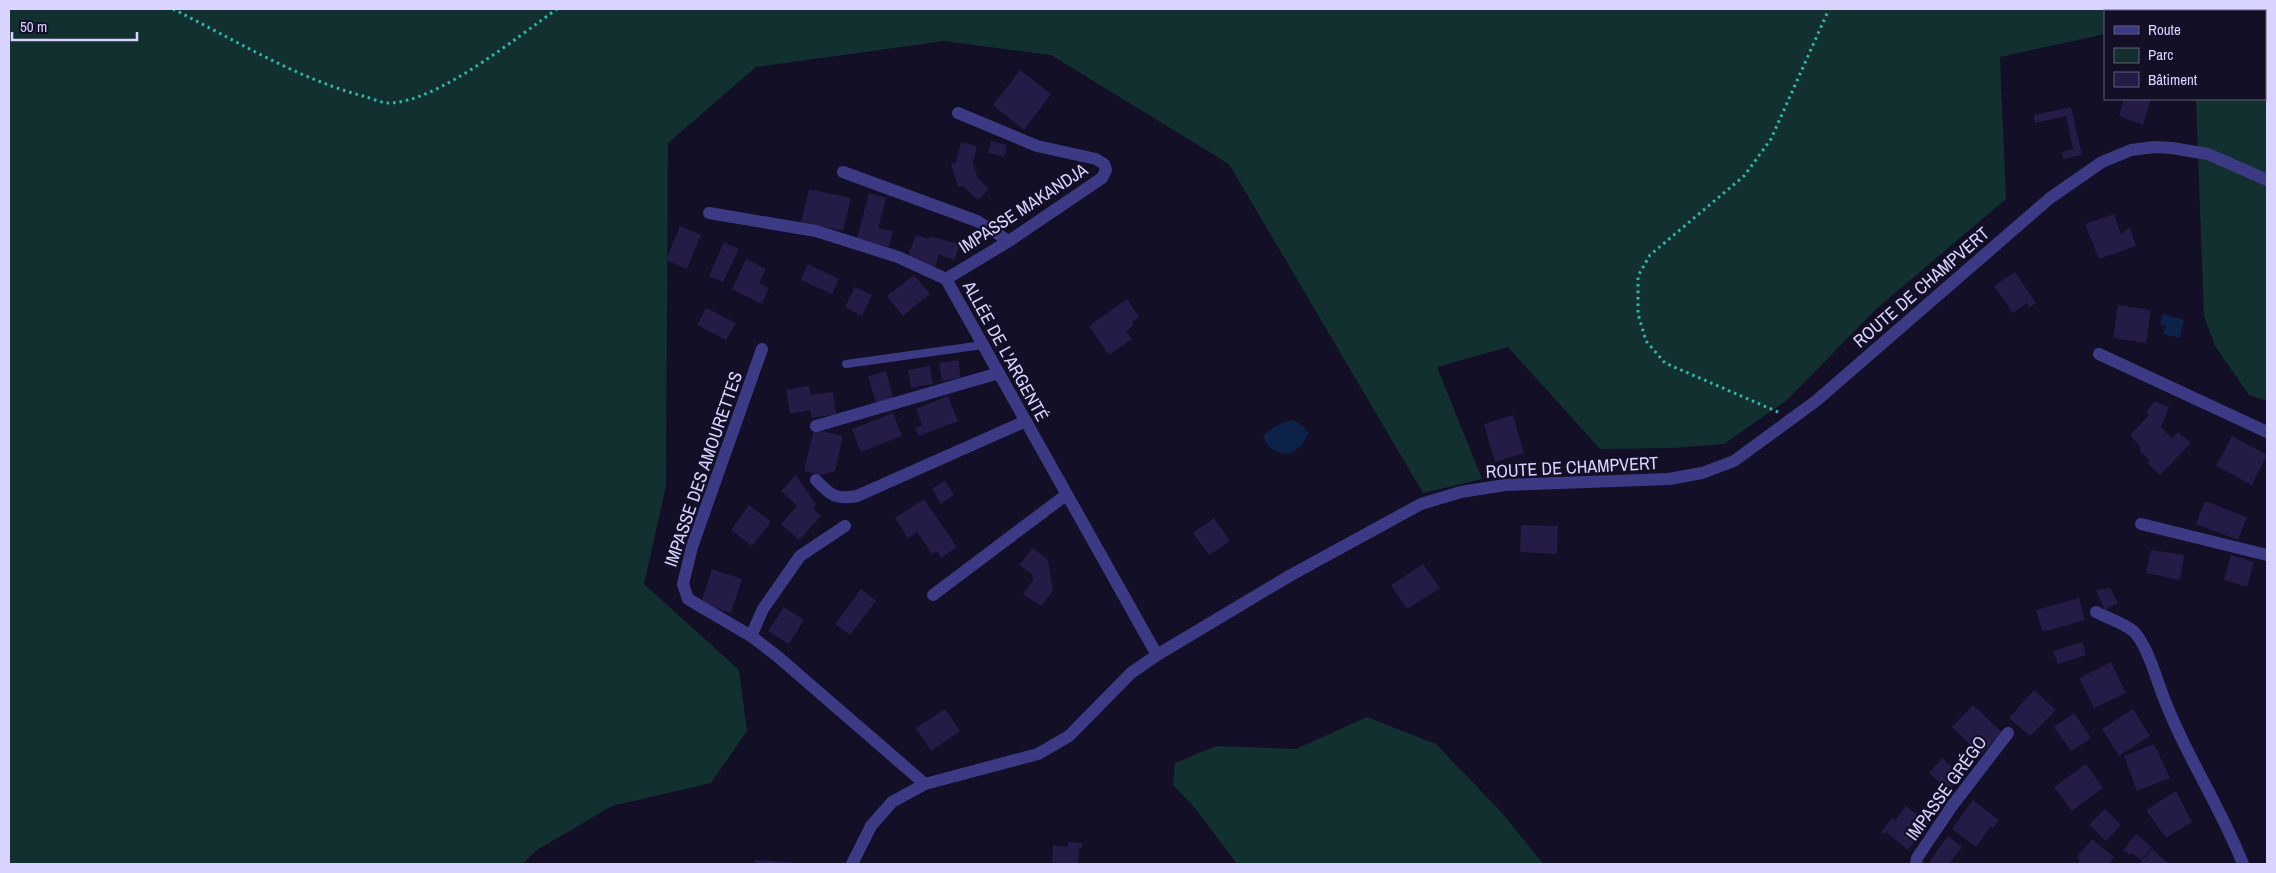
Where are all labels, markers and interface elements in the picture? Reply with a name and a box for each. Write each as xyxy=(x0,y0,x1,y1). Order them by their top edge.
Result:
scale bar xyxy=(12,10,138,42)
legend xyxy=(2104,10,2266,100)
text: 50 m xyxy=(20,16,47,37)
text: Route xyxy=(2148,19,2181,40)
text: Parc xyxy=(2148,44,2173,65)
text: Bâtiment xyxy=(2148,69,2198,90)
street label: IMPASSE MAKANDJA xyxy=(954,157,1092,259)
street label: ROUTE DE CHAMPVERT xyxy=(1848,221,1994,353)
street label: ALLÉE DE L'ARGENTÉ xyxy=(957,275,1055,426)
street label: IMPASSE DES AMOURETTES xyxy=(658,368,748,570)
street label: ROUTE DE CHAMPVERT xyxy=(1485,450,1659,484)
street label: IMPASSE GRÉGO xyxy=(1900,731,1992,845)

